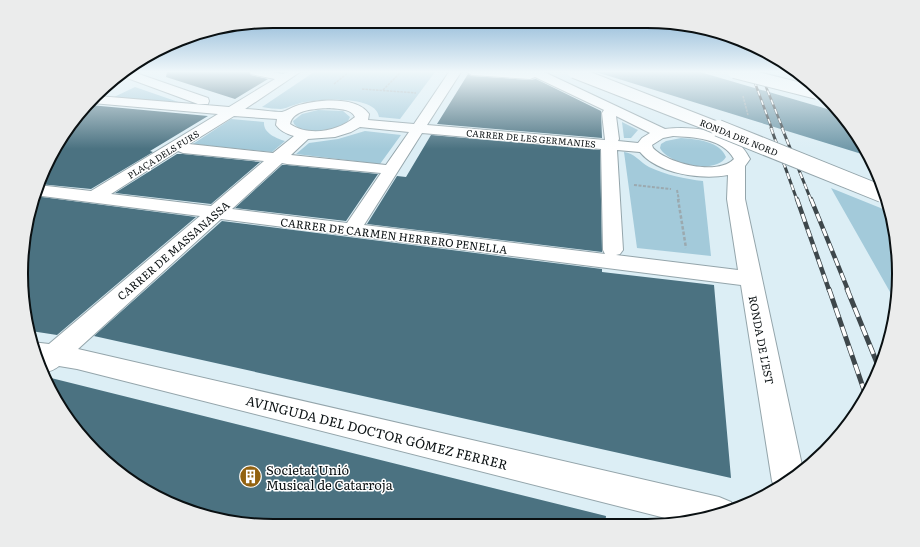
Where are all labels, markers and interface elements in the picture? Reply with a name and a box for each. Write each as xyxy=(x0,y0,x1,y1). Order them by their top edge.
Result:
street label: RONDA DEL NORD xyxy=(698,115,780,159)
street label: CARRER DE LES GERMANIES xyxy=(466,125,596,151)
street label: PLAÇA DELS FURS xyxy=(124,126,202,182)
street label: CARRER DE MASSANASSA xyxy=(113,197,233,303)
street label: CARRER DE CARMEN HERRERO PENELLA xyxy=(280,213,508,257)
street label: RONDA DE L'EST xyxy=(746,294,778,386)
street label: AVINGUDA DEL DOCTOR GÓMEZ FERRER xyxy=(244,390,510,474)
place label: Societat Unió Musical de Catarroja xyxy=(266,460,393,494)
building icon: Societat Unió Musical de Catarroja xyxy=(238,463,264,489)

